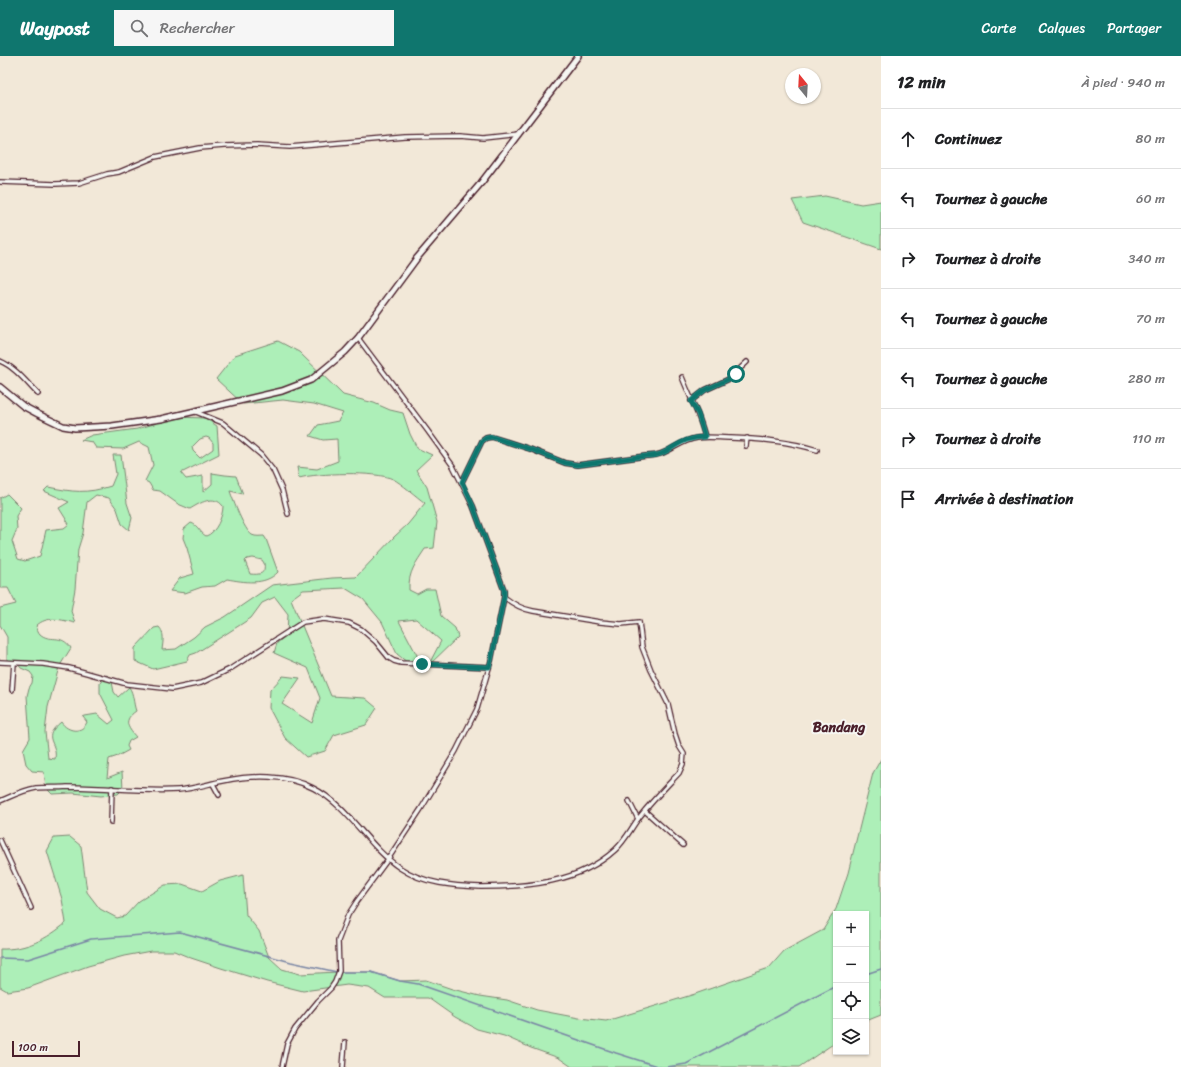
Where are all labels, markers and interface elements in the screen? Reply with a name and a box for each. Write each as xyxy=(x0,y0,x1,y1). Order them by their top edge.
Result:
search box xyxy=(114,10,394,46)
text: Waypost xyxy=(20,12,90,45)
text: Rechercher xyxy=(160,15,235,41)
text: Carte xyxy=(982,16,1016,41)
text: Calques xyxy=(1038,16,1085,41)
text: Partager xyxy=(1107,16,1161,41)
icon: search xyxy=(128,17,150,39)
text: 12 min xyxy=(897,67,945,97)
north arrow xyxy=(785,68,821,104)
text: À pied · 940 m xyxy=(1081,71,1165,94)
text: Continuez xyxy=(935,126,1002,152)
text: 80 m xyxy=(1136,127,1165,150)
icon: ahead xyxy=(897,128,919,150)
text: Tournez à gauche xyxy=(935,186,1047,212)
text: 60 m xyxy=(1136,187,1165,210)
icon: left xyxy=(897,188,919,210)
text: Tournez à droite xyxy=(935,246,1041,272)
text: 340 m xyxy=(1128,247,1165,270)
icon: right xyxy=(897,248,919,270)
text: Tournez à gauche xyxy=(935,306,1047,332)
text: 70 m xyxy=(1136,307,1165,330)
icon: left xyxy=(897,308,919,330)
route start xyxy=(727,365,745,383)
text: Tournez à gauche xyxy=(935,366,1047,392)
text: 280 m xyxy=(1128,367,1165,390)
icon: left xyxy=(897,368,919,390)
text: Tournez à droite xyxy=(935,426,1041,452)
text: 110 m xyxy=(1132,427,1165,450)
icon: right xyxy=(897,428,919,450)
text: Arrivée à destination xyxy=(935,486,1073,512)
icon: arrive xyxy=(897,488,919,510)
route end xyxy=(413,655,431,673)
district label: Bandang xyxy=(813,715,866,740)
map controls xyxy=(833,911,869,1055)
button: + xyxy=(833,911,869,947)
button: − xyxy=(833,947,869,983)
button: locate xyxy=(833,983,869,1019)
button: layers xyxy=(833,1019,869,1055)
text: 100 m xyxy=(18,1038,48,1057)
scale bar xyxy=(12,1039,80,1058)

